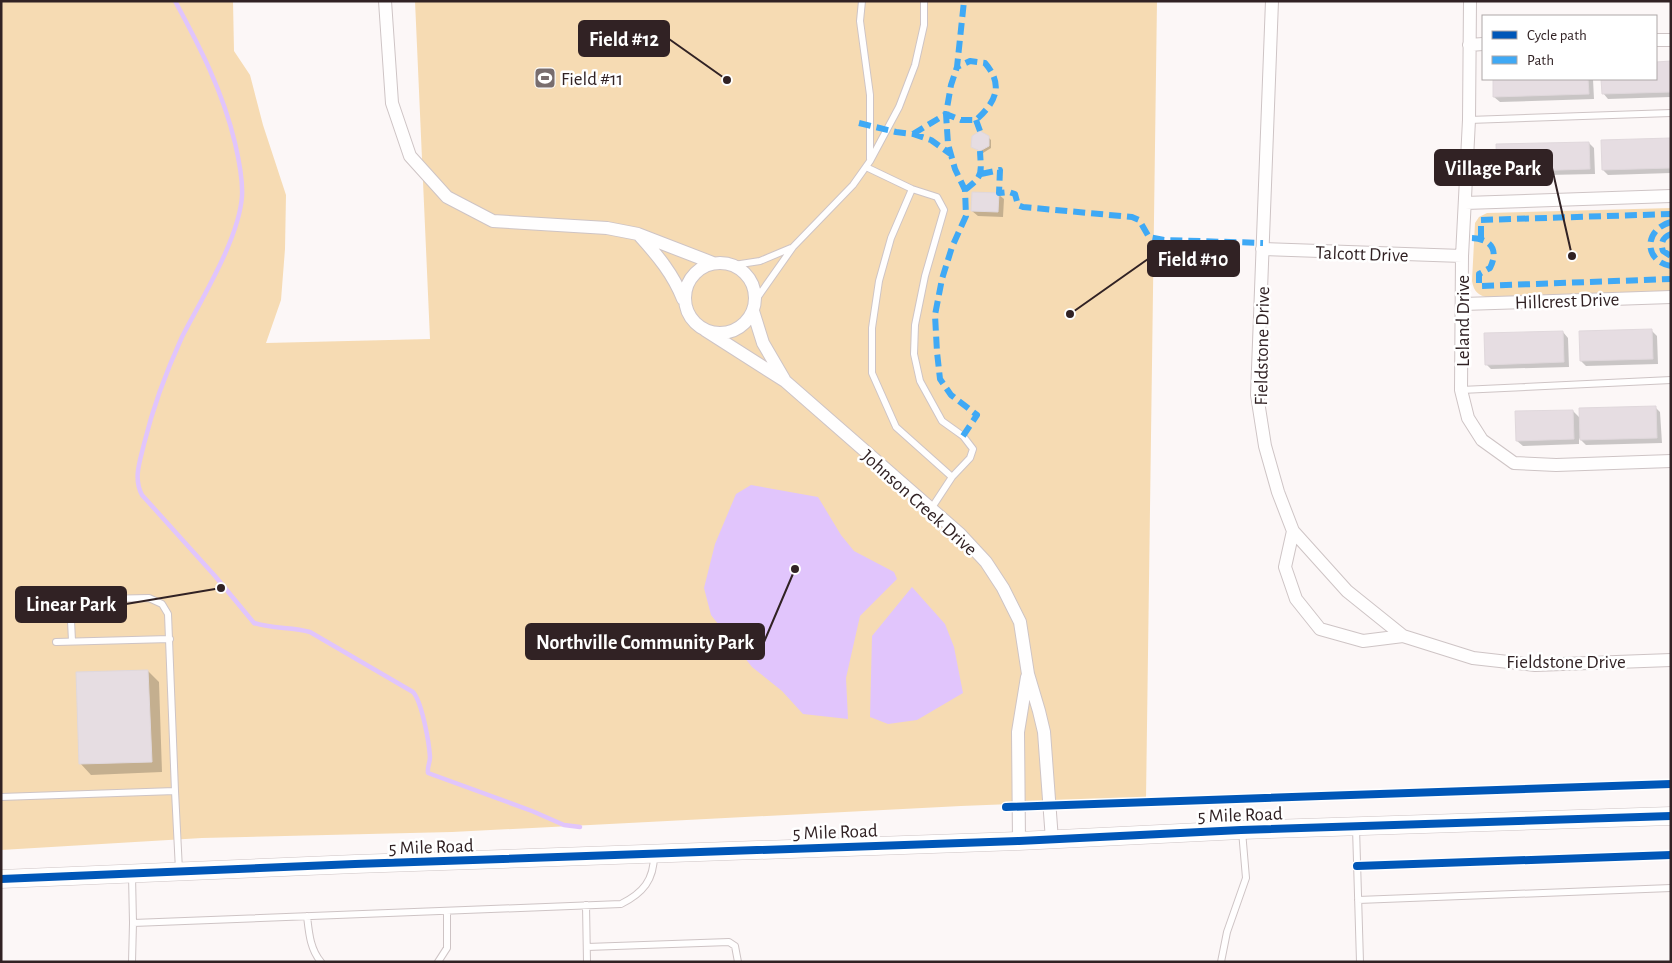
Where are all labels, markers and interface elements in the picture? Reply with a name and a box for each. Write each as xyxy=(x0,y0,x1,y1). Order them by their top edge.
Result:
legend xyxy=(1482,15,1657,80)
callout: Field #12 xyxy=(579,21,669,56)
text: Cycle path xyxy=(1527,28,1587,43)
text: Field #12 xyxy=(589,30,659,50)
text: Path xyxy=(1527,53,1554,68)
sports icon: Field #11 xyxy=(533,66,557,90)
place label: Field #11 xyxy=(561,70,623,89)
callout: Village Park xyxy=(1435,150,1552,185)
text: Village Park xyxy=(1445,159,1541,179)
callout: Field #10 xyxy=(1148,241,1239,276)
street label: Talcott Drive xyxy=(1315,243,1409,266)
text: Field #10 xyxy=(1157,250,1229,270)
street label: Leland Drive xyxy=(1454,275,1473,367)
street label: Fieldstone Drive xyxy=(1252,286,1273,406)
street label: Hillcrest Drive xyxy=(1514,290,1620,313)
street label: Johnson Creek Drive xyxy=(858,447,980,560)
callout: Linear Park xyxy=(16,587,126,622)
text: Linear Park xyxy=(26,595,116,615)
callout: Northville Community Park xyxy=(526,624,764,659)
text: Northville Community Park xyxy=(536,633,754,653)
street label: Fieldstone Drive xyxy=(1506,653,1626,672)
street label: 5 Mile Road xyxy=(1197,805,1283,826)
street label: 5 Mile Road xyxy=(792,822,878,843)
street label: 5 Mile Road xyxy=(388,837,474,858)

